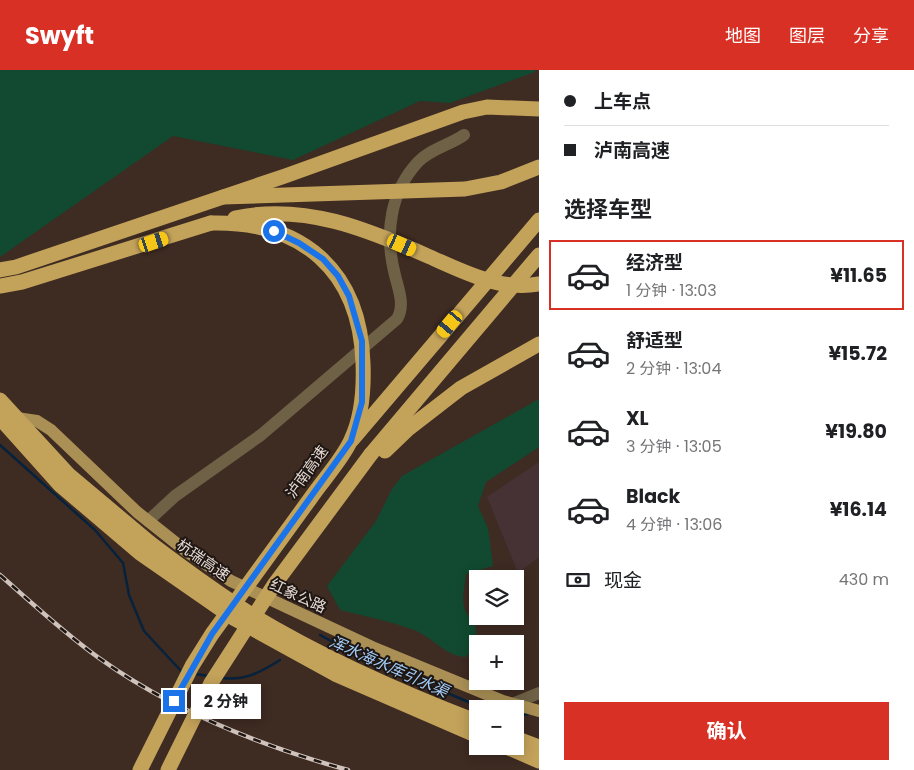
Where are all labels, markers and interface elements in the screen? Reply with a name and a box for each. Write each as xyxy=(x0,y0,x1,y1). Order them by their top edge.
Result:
text: Swyft xyxy=(25,19,94,52)
text: 地图 xyxy=(725,23,761,48)
text: 图层 xyxy=(789,23,825,48)
text: 分享 xyxy=(853,23,889,48)
text: 上车点 xyxy=(594,88,651,115)
text: 泸南高速 xyxy=(594,137,670,164)
text: 选择车型 xyxy=(564,194,652,225)
route start xyxy=(263,220,285,242)
car xyxy=(137,230,170,254)
car xyxy=(385,232,418,258)
text: 经济型 xyxy=(626,249,683,276)
icon: car xyxy=(566,253,611,298)
text: ¥11.65 xyxy=(830,262,887,289)
text: 1 分钟 · 13:03 xyxy=(626,279,717,302)
car xyxy=(434,308,465,340)
text: 舒适型 xyxy=(626,327,683,354)
icon: car xyxy=(566,331,611,376)
text: ¥15.72 xyxy=(828,340,887,367)
text: 2 分钟 · 13:04 xyxy=(626,357,721,380)
text: XL xyxy=(626,405,649,432)
icon: car xyxy=(566,409,611,454)
text: ¥19.80 xyxy=(825,418,887,445)
text: 3 分钟 · 13:05 xyxy=(626,435,722,458)
street label: 泸南高速 xyxy=(280,441,333,502)
text: Black xyxy=(626,483,680,510)
icon: car xyxy=(566,487,611,532)
text: ¥16.14 xyxy=(830,496,887,523)
text: 4 分钟 · 13:06 xyxy=(626,513,722,536)
street label: 杭瑞高速 xyxy=(173,534,234,585)
icon: cash xyxy=(564,566,592,594)
text: 现金 xyxy=(604,567,642,594)
text: 430 m xyxy=(839,568,889,591)
map controls xyxy=(469,570,524,755)
button: layers xyxy=(469,570,524,625)
street label: 红象公路 xyxy=(267,573,330,618)
water label: 浑水海水库引水渠 xyxy=(326,630,454,704)
button: + xyxy=(469,635,524,690)
callout: 2 分钟 xyxy=(192,684,262,718)
route end xyxy=(163,690,185,712)
text: 2 分钟 xyxy=(204,690,248,713)
button: − xyxy=(469,700,524,755)
button: 确认 xyxy=(564,702,889,760)

